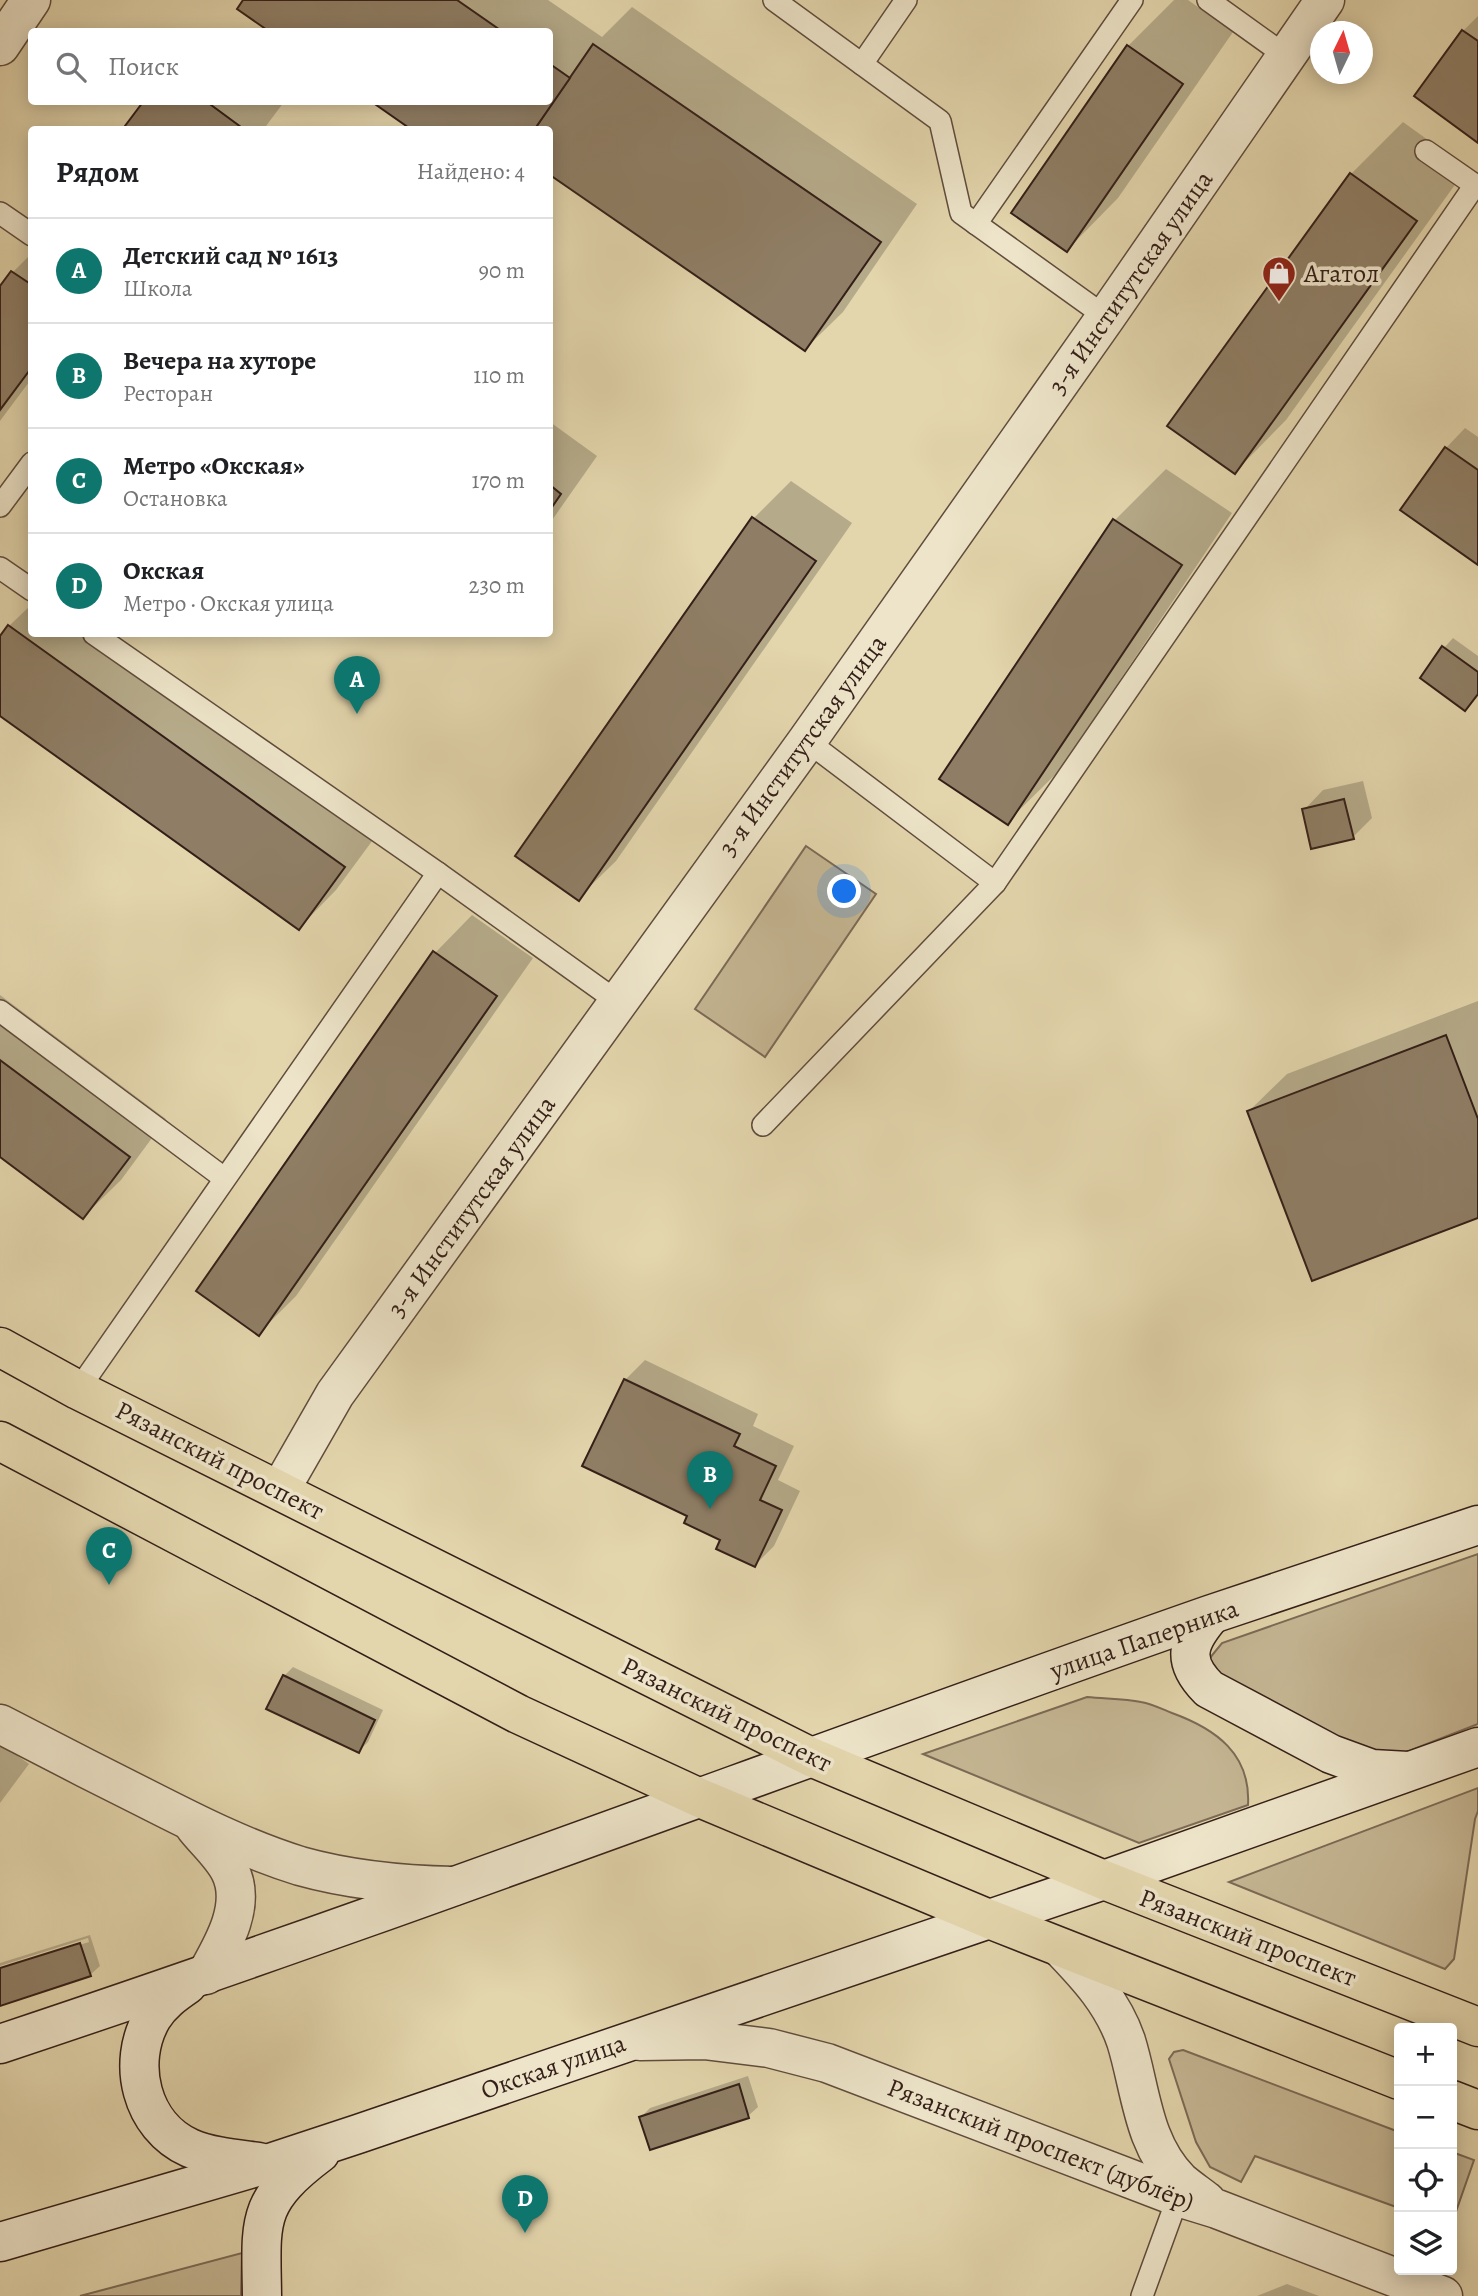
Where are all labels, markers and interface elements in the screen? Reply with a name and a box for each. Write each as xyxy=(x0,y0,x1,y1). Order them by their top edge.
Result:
north arrow xyxy=(1310,21,1373,84)
search box xyxy=(28,28,553,105)
icon: search xyxy=(52,48,90,86)
text: Поиск xyxy=(108,49,179,84)
text: Рядом xyxy=(56,152,139,192)
text: Найдено: 4 xyxy=(417,156,525,187)
street label: 3-я Институтская улица xyxy=(1040,163,1221,401)
text: Детский сад № 1613 xyxy=(123,238,338,273)
shop icon: Агатол xyxy=(1260,254,1298,303)
text: A xyxy=(72,255,86,286)
text: 90 m xyxy=(479,255,525,286)
place label: Агатол xyxy=(1303,256,1379,291)
text: Школа xyxy=(123,273,192,304)
text: Вечера на хуторе xyxy=(123,343,316,378)
text: B xyxy=(72,360,86,391)
text: 110 m xyxy=(473,360,525,391)
text: Ресторан xyxy=(123,378,213,409)
text: Метро «Окская» xyxy=(123,448,305,483)
text: C xyxy=(72,465,86,496)
text: 170 m xyxy=(472,465,525,496)
text: Остановка xyxy=(123,483,228,514)
text: Окская xyxy=(123,553,204,588)
text: D xyxy=(71,570,87,601)
text: 230 m xyxy=(469,570,525,601)
text: Метро · Окская улица xyxy=(123,588,334,619)
street label: 3-я Институтская улица xyxy=(710,628,895,863)
pin: A xyxy=(334,656,380,714)
your location xyxy=(827,874,861,908)
street label: 3-я Институтская улица xyxy=(379,1089,564,1324)
street label: Рязанский проспект xyxy=(109,1393,331,1528)
pin: B xyxy=(687,1451,733,1509)
pin: C xyxy=(86,1527,132,1585)
street label: улица Паперника xyxy=(1044,1591,1243,1688)
street label: Рязанский проспект xyxy=(616,1648,838,1781)
street label: Рязанский проспект xyxy=(1134,1880,1362,1995)
map controls xyxy=(1394,2023,1457,2275)
button: + xyxy=(1394,2023,1457,2086)
street label: Окская улица xyxy=(476,2025,630,2108)
street label: Рязанский проспект (дублёр) xyxy=(882,2070,1199,2219)
button: − xyxy=(1394,2086,1457,2149)
button: locate xyxy=(1394,2149,1457,2212)
pin: D xyxy=(502,2175,548,2233)
button: layers xyxy=(1394,2212,1457,2275)

